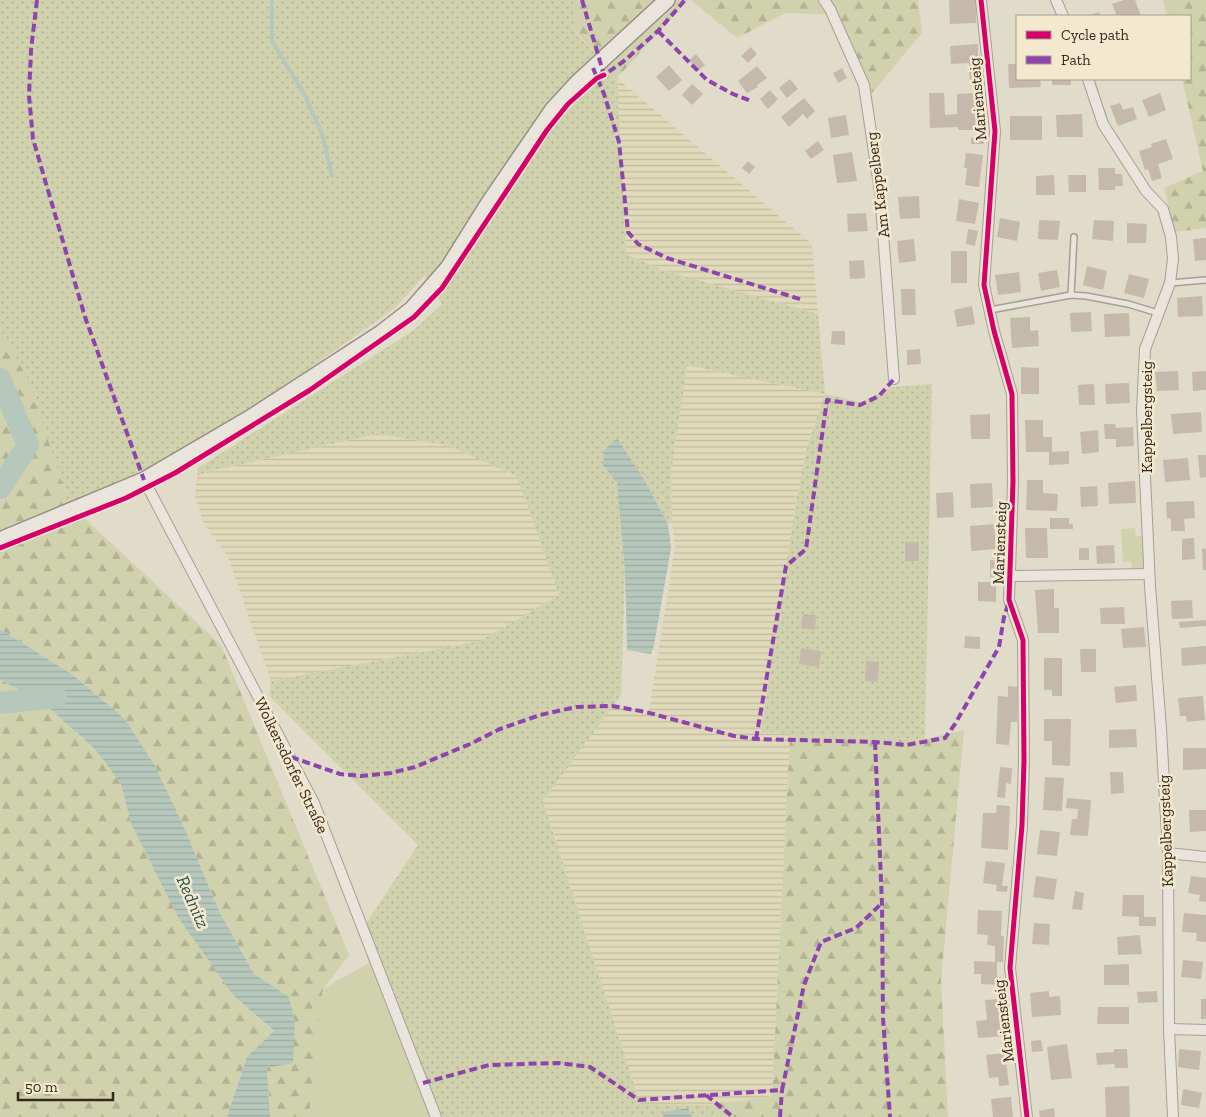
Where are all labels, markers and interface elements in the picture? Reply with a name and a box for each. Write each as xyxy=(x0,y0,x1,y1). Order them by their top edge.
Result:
legend xyxy=(1016,15,1191,80)
text: Cycle path xyxy=(1061,26,1130,44)
text: Path xyxy=(1061,51,1091,69)
street label: Mariensteig xyxy=(964,56,991,141)
street label: Am Kappelberg xyxy=(862,131,893,239)
street label: Kappelbergsteig xyxy=(1137,360,1156,473)
street label: Mariensteig xyxy=(989,501,1010,585)
street label: Wolkersdorfer Straße xyxy=(250,694,333,836)
street label: Kappelbergsteig xyxy=(1154,774,1177,888)
water label: Rednitz xyxy=(172,872,214,932)
street label: Mariensteig xyxy=(989,978,1018,1063)
scale bar xyxy=(18,1070,112,1102)
text: 50 m xyxy=(25,1078,58,1096)

